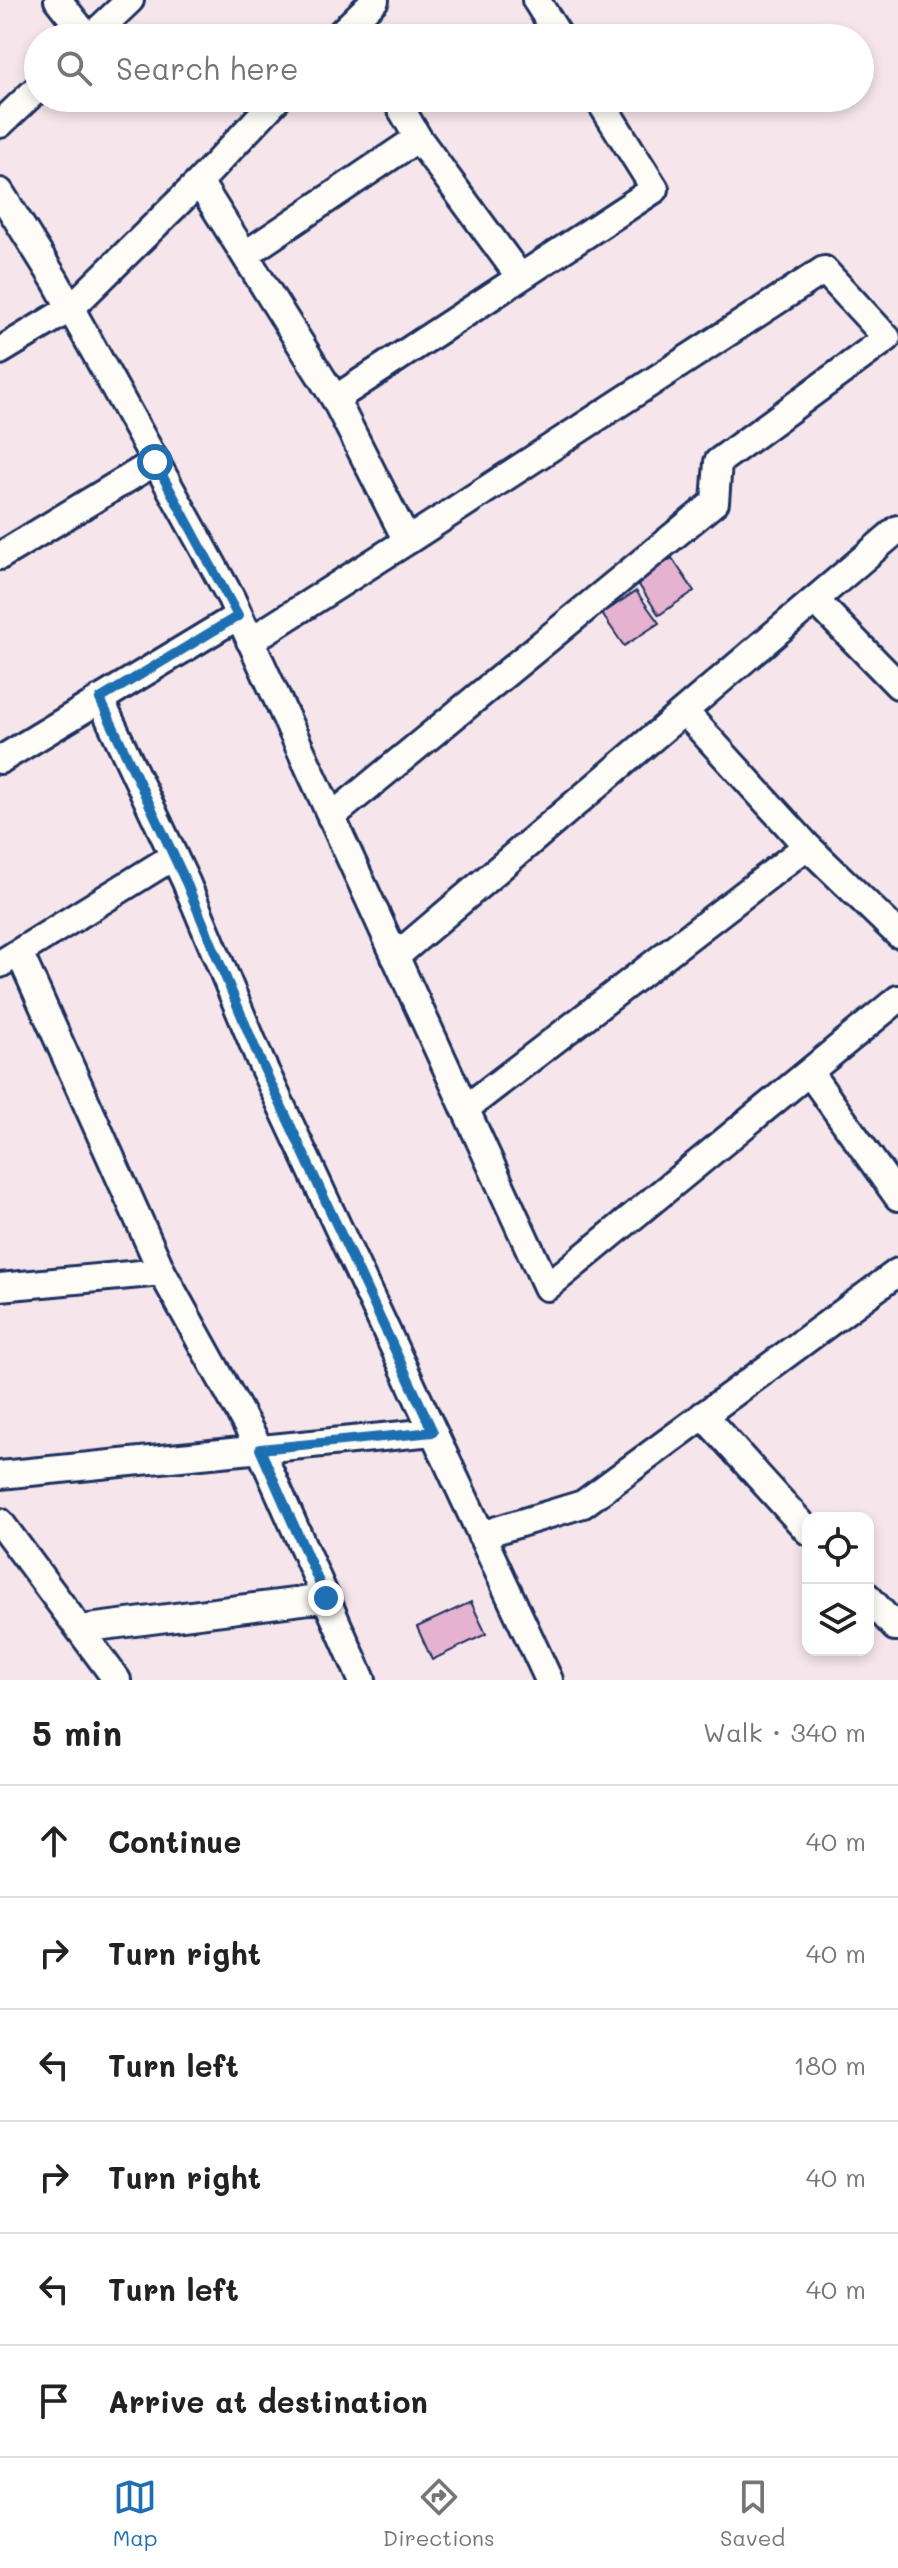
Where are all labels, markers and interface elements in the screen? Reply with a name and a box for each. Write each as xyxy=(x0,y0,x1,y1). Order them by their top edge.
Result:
search box xyxy=(24,24,874,112)
icon: search xyxy=(52,46,96,90)
text: Search here xyxy=(116,48,299,88)
route start xyxy=(137,444,173,480)
map controls xyxy=(802,1512,874,1656)
button: locate xyxy=(802,1512,874,1584)
route end xyxy=(308,1580,344,1616)
button: layers xyxy=(802,1584,874,1656)
text: 5 min xyxy=(32,1710,122,1755)
text: Walk · 340 m xyxy=(703,1715,866,1749)
icon: ahead xyxy=(32,1819,76,1863)
text: Continue xyxy=(108,1821,241,1861)
text: 40 m xyxy=(806,1824,866,1858)
icon: right xyxy=(32,1931,76,1975)
text: Turn right xyxy=(108,1933,261,1973)
text: 40 m xyxy=(806,1936,866,1970)
icon: left xyxy=(32,2043,76,2087)
text: Turn left xyxy=(108,2045,239,2085)
text: 180 m xyxy=(794,2048,866,2082)
icon: right xyxy=(32,2155,76,2199)
text: Turn right xyxy=(108,2157,261,2197)
text: 40 m xyxy=(806,2160,866,2194)
icon: left xyxy=(32,2267,76,2311)
text: Turn left xyxy=(108,2269,239,2309)
text: 40 m xyxy=(806,2272,866,2306)
icon: arrive xyxy=(32,2379,76,2423)
text: Arrive at destination xyxy=(108,2381,428,2421)
tab: Map xyxy=(113,2475,158,2552)
tab: Directions xyxy=(383,2475,495,2552)
tab: Saved xyxy=(720,2475,785,2552)

